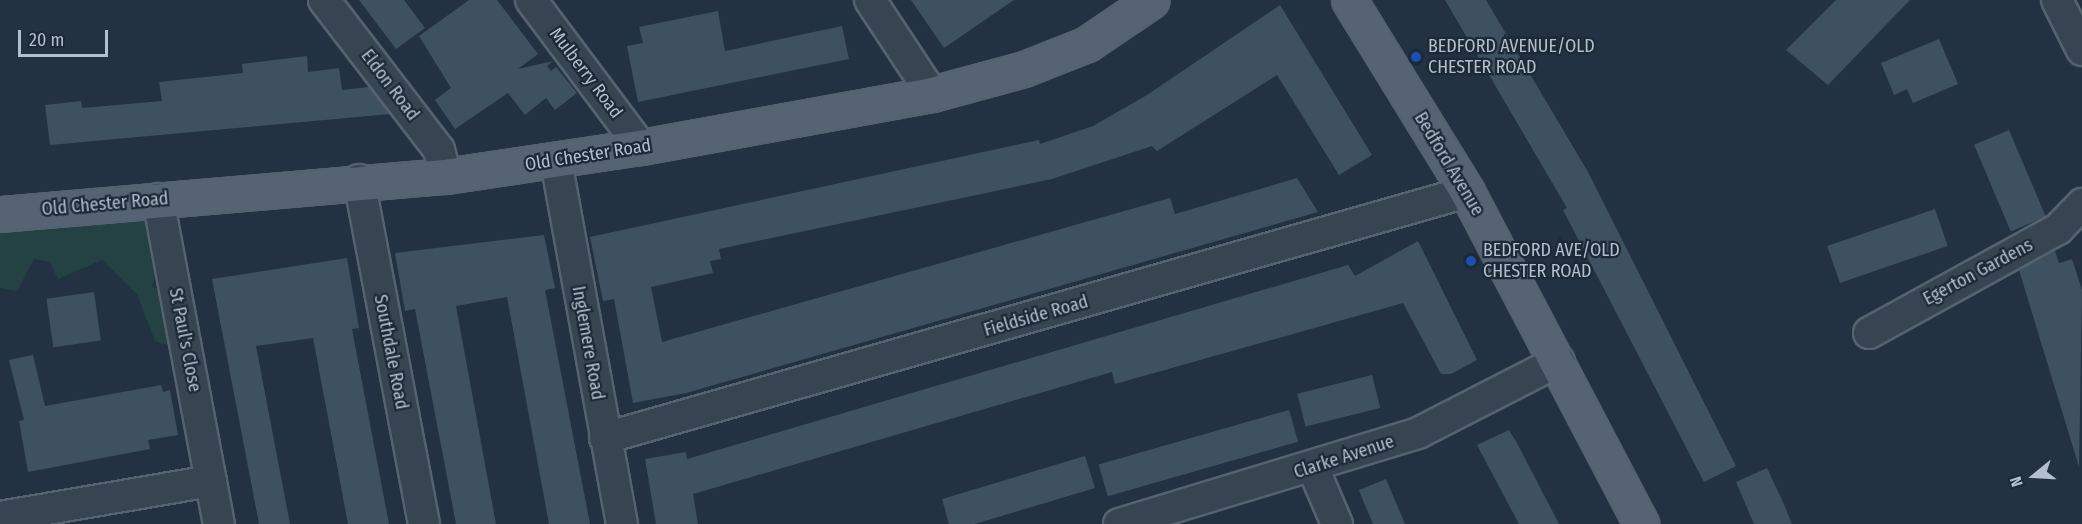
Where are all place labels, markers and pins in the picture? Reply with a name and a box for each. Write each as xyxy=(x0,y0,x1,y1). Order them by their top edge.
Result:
place label: BEDFORD AVENUE/OLD CHESTER ROAD xyxy=(1428,36,1595,78)
marker: BEDFORD AVENUE/OLD CHESTER ROAD xyxy=(1409,50,1423,64)
place label: BEDFORD AVE/OLD CHESTER ROAD xyxy=(1483,240,1620,282)
marker: BEDFORD AVE/OLD CHESTER ROAD xyxy=(1464,254,1478,268)

